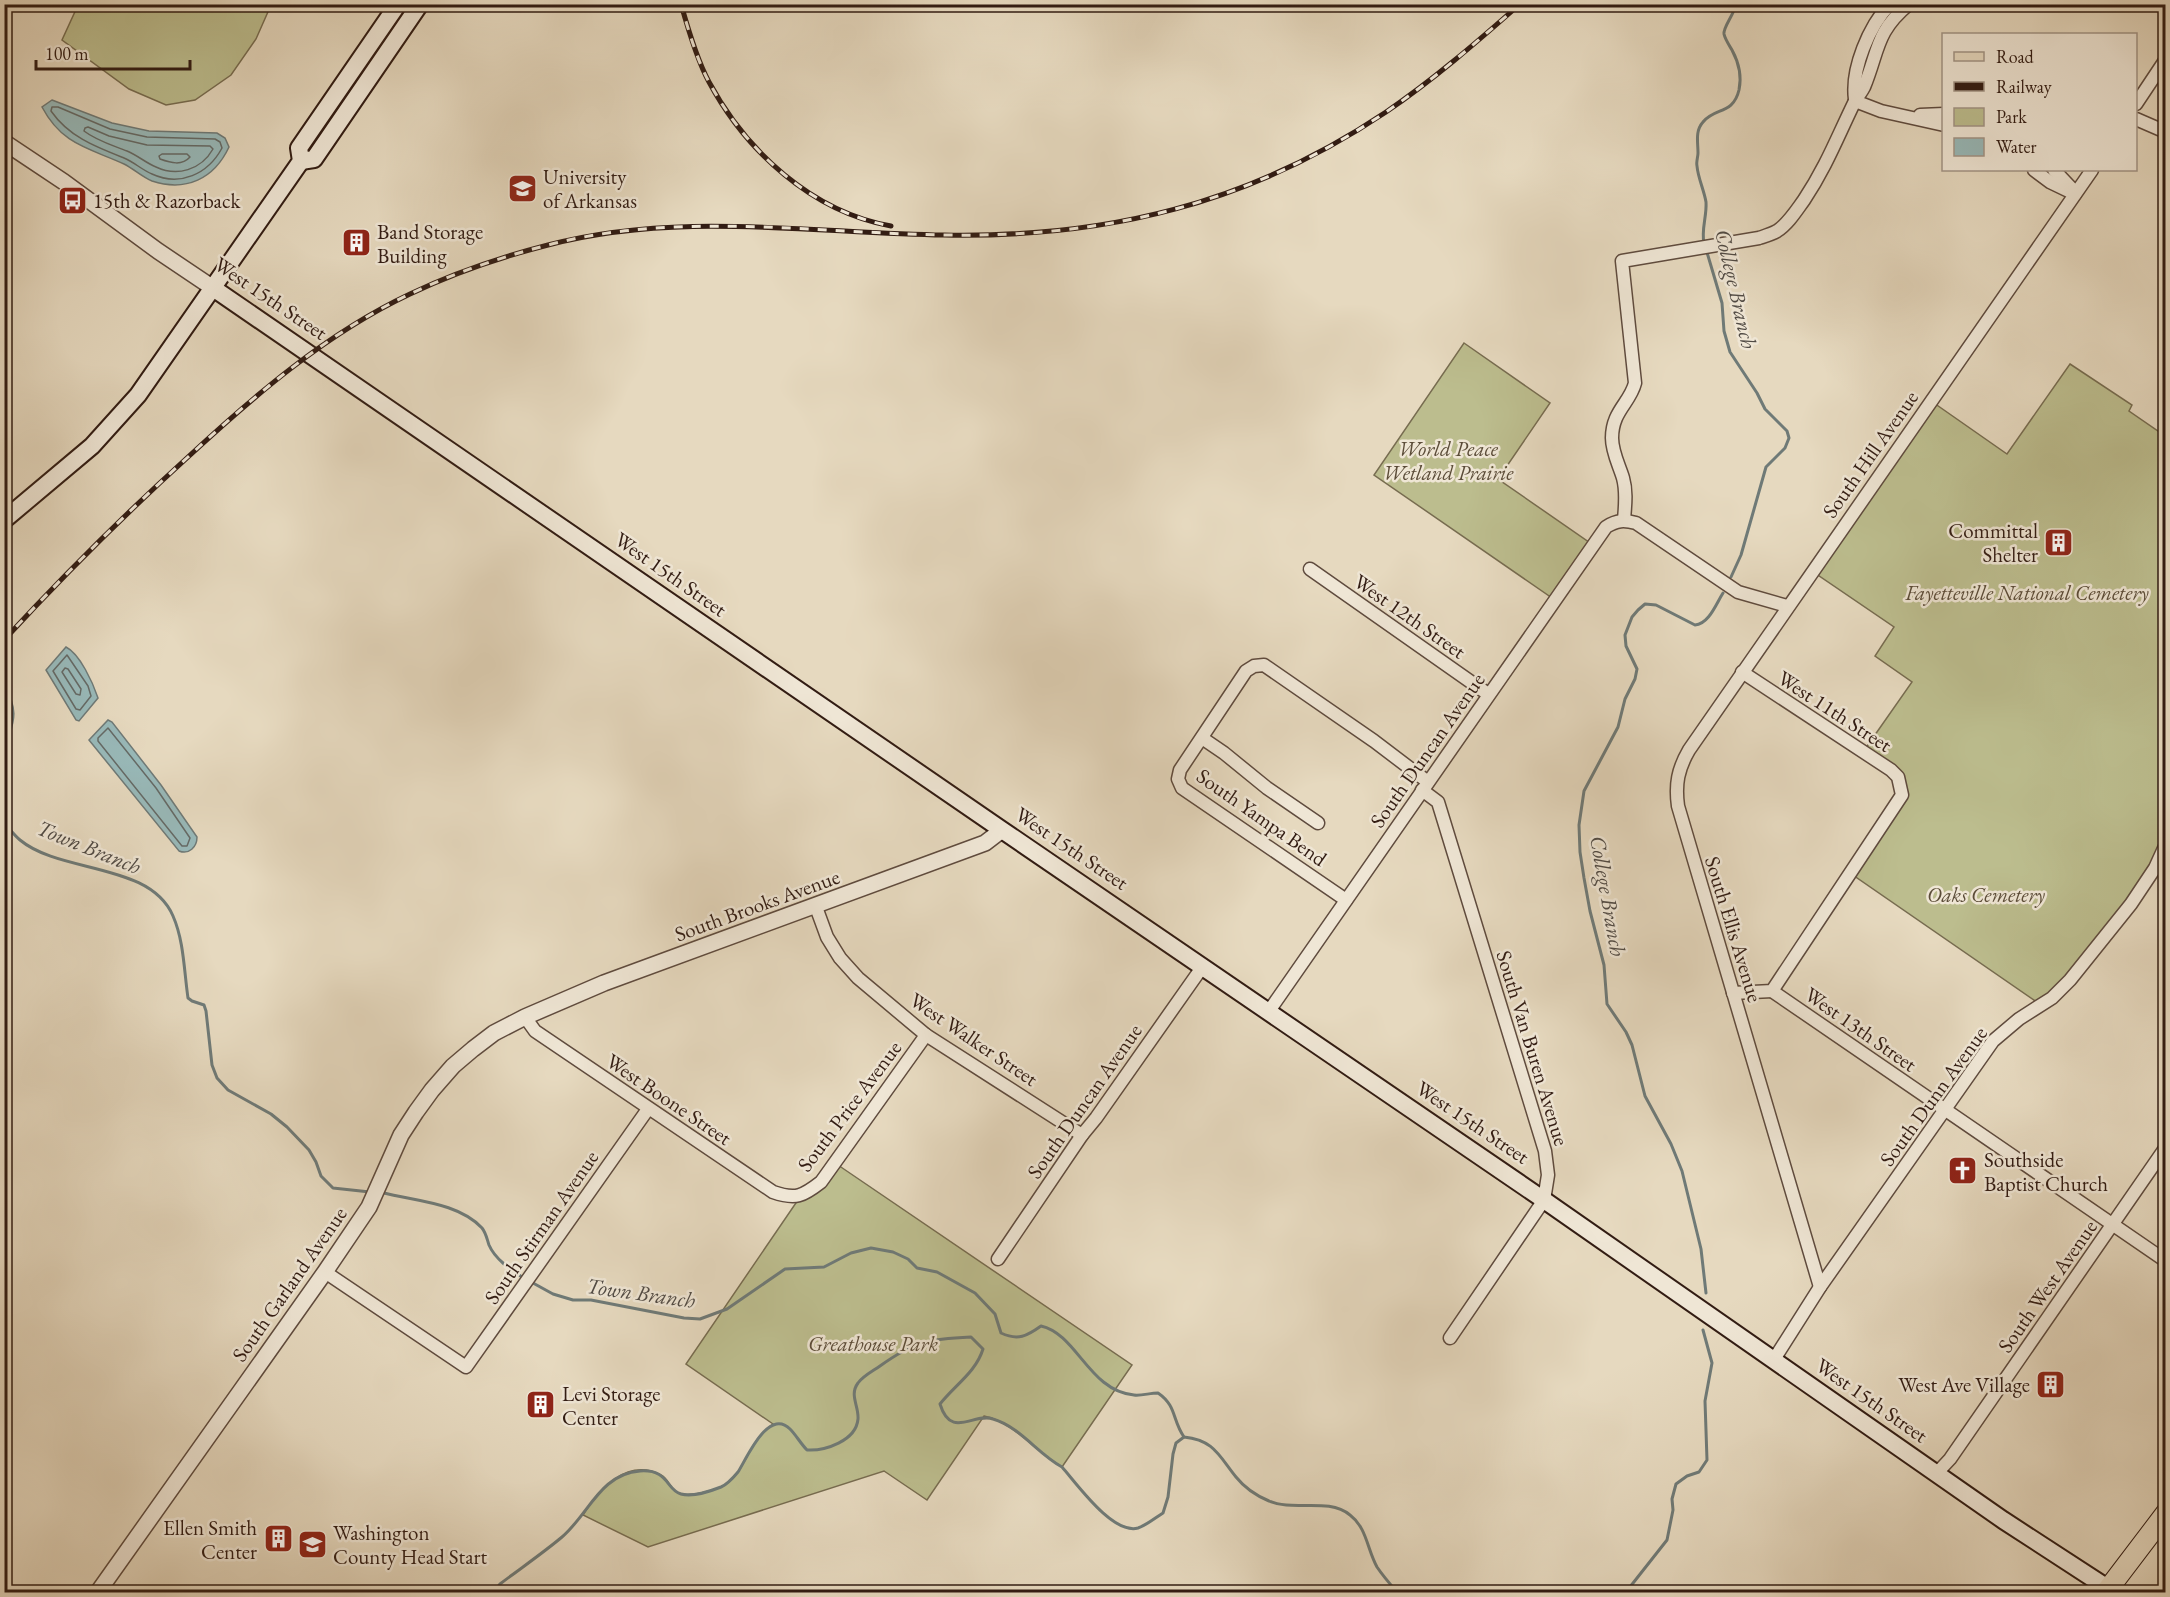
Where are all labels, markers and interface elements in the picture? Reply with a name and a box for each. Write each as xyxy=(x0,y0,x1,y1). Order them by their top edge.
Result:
scale bar xyxy=(36,33,190,71)
legend xyxy=(1942,33,2137,171)
text: 100 m xyxy=(45,42,89,65)
text: Road xyxy=(1996,45,2035,68)
text: Railway xyxy=(1996,75,2052,98)
text: Park xyxy=(1996,105,2027,128)
text: Water xyxy=(1996,135,2037,158)
place label: University of Arkansas xyxy=(543,163,637,214)
school or university icon: University of Arkansas xyxy=(506,172,538,204)
bus stop icon: 15th & Razorback xyxy=(56,184,88,216)
place label: 15th & Razorback xyxy=(93,187,241,214)
place label: Band Storage Building xyxy=(377,218,483,269)
water label: College Branch xyxy=(1708,226,1764,352)
building icon: Band Storage Building xyxy=(340,227,372,259)
street label: West 15th Street xyxy=(209,250,333,346)
street label: South Hill Avenue xyxy=(1816,385,1924,523)
park label: World Peace Wetland Prairie xyxy=(1383,435,1514,486)
place label: Committal Shelter xyxy=(1948,517,2038,568)
street label: West 15th Street xyxy=(610,525,733,623)
building icon: Committal Shelter xyxy=(2043,526,2075,558)
street label: West 12th Street xyxy=(1349,567,1472,665)
park label: Fayetteville National Cemetery xyxy=(1904,579,2149,606)
street label: West 11th Street xyxy=(1773,664,1898,758)
street label: South Duncan Avenue xyxy=(1363,667,1491,833)
street label: South Yampa Bend xyxy=(1192,762,1333,872)
street label: West 15th Street xyxy=(1010,800,1134,896)
water label: Town Branch xyxy=(33,813,145,881)
water label: College Branch xyxy=(1583,834,1633,959)
street label: South Ellis Avenue xyxy=(1699,853,1769,1005)
street label: South Brooks Avenue xyxy=(671,863,843,947)
park label: Oaks Cemetery xyxy=(1927,881,2045,908)
street label: South Van Buren Avenue xyxy=(1490,947,1576,1149)
street label: West 13th Street xyxy=(1800,980,1923,1078)
street label: West Walker Street xyxy=(905,986,1044,1092)
street label: South Duncan Avenue xyxy=(1020,1018,1148,1184)
street label: South Dunn Avenue xyxy=(1873,1021,1993,1171)
street label: South Price Avenue xyxy=(791,1035,907,1177)
street label: West Boone Street xyxy=(601,1047,737,1151)
street label: West 15th Street xyxy=(1411,1074,1535,1170)
street label: South Stirman Avenue xyxy=(478,1145,604,1309)
place label: Southside Baptist Church xyxy=(1984,1146,2108,1197)
church icon: Southside Baptist Church xyxy=(1947,1155,1979,1187)
street label: South Garland Avenue xyxy=(225,1201,353,1367)
street label: South West Avenue xyxy=(1991,1214,2103,1358)
water label: Town Branch xyxy=(585,1271,697,1315)
park label: Greathouse Park xyxy=(808,1330,938,1357)
street label: West 15th Street xyxy=(1811,1351,1934,1449)
building icon: West Ave Village xyxy=(2035,1368,2067,1400)
place label: West Ave Village xyxy=(1898,1371,2030,1398)
place label: Levi Storage Center xyxy=(562,1380,660,1431)
building icon: Levi Storage Center xyxy=(525,1389,557,1421)
place label: Ellen Smith Center xyxy=(163,1514,257,1565)
place label: Washington County Head Start xyxy=(333,1519,488,1570)
building icon: Ellen Smith Center xyxy=(262,1523,294,1555)
school or university icon: Washington County Head Start xyxy=(296,1528,328,1560)

